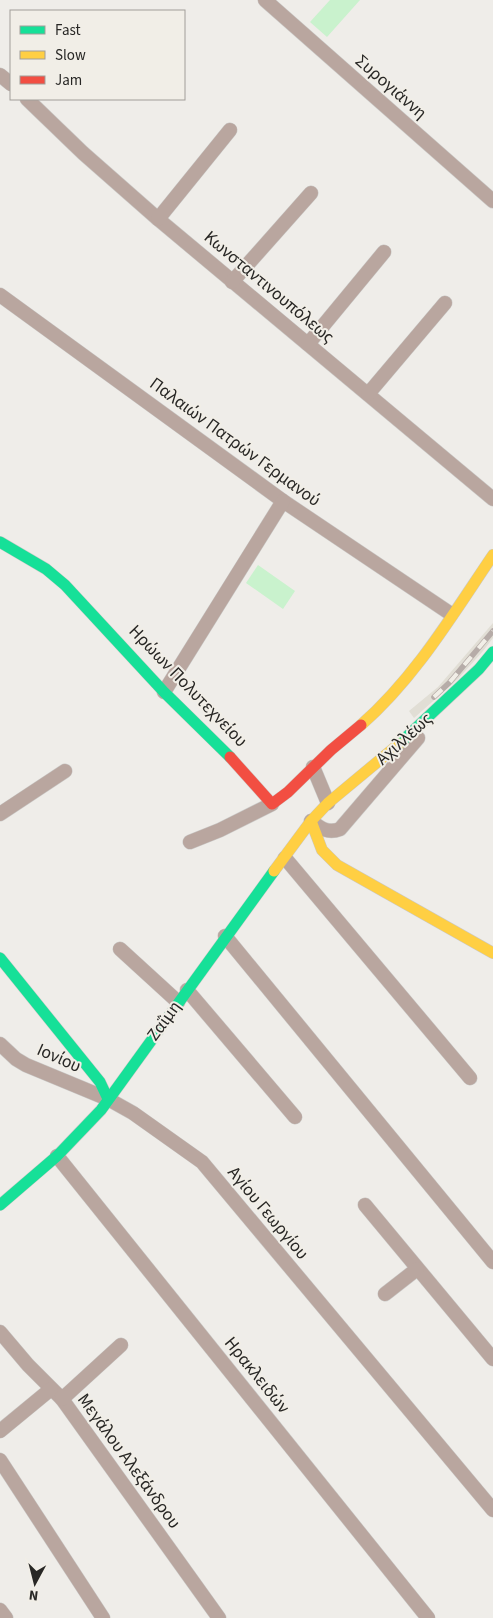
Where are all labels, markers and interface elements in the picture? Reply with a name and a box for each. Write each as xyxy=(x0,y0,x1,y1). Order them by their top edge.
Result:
legend xyxy=(10,10,185,100)
text: Fast xyxy=(55,20,81,41)
text: Slow xyxy=(55,45,86,66)
street label: Συρογιάννη xyxy=(350,49,432,125)
text: Jam xyxy=(55,70,82,91)
street label: Κωνσταντινουπόλεως xyxy=(198,225,340,349)
street label: Παλαιών Πατρών Γερμανού xyxy=(144,371,326,513)
street label: Ηρώων Πολυτεχνείου xyxy=(123,619,253,753)
street label: Αχιλλέως xyxy=(370,707,438,771)
street label: Ζαΐμη xyxy=(141,996,187,1046)
street label: Ιονίου xyxy=(33,1037,85,1079)
street label: Αγίου Γεωργίου xyxy=(222,1161,314,1265)
street label: Ηρακλειδών xyxy=(218,1331,296,1419)
street label: Μεγάλου Αλεξάνδρου xyxy=(71,1388,187,1534)
north arrow xyxy=(10,1558,60,1608)
text: N xyxy=(28,1584,39,1605)

